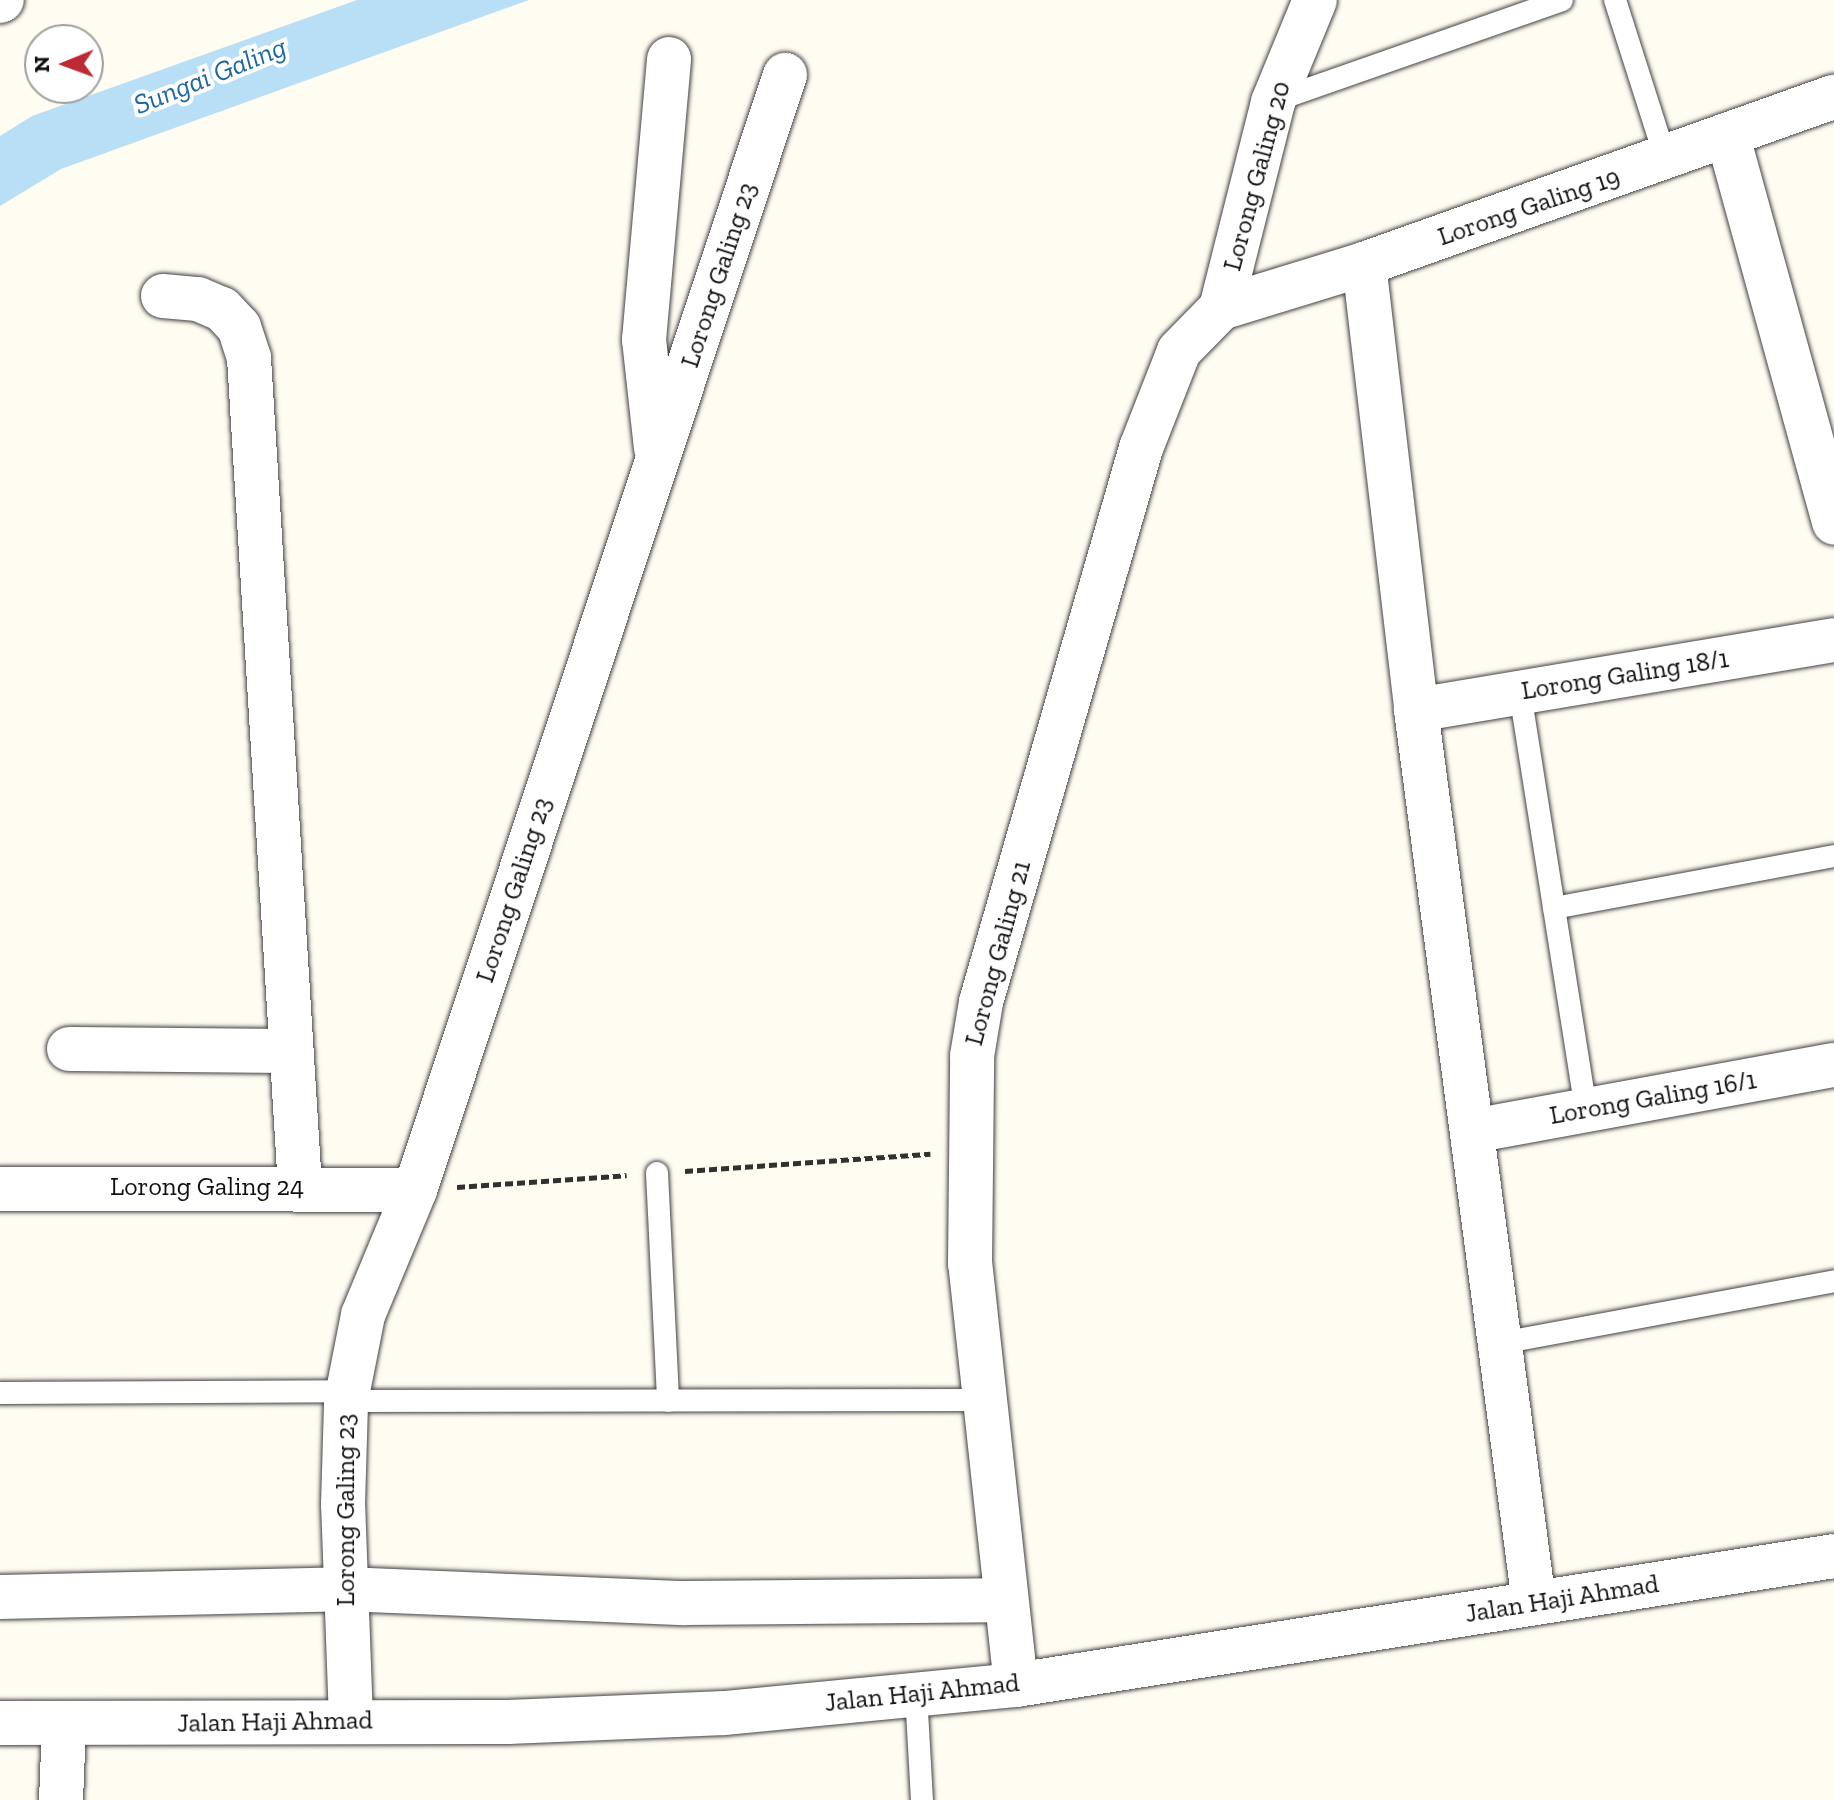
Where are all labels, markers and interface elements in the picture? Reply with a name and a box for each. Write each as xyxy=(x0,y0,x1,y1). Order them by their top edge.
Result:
north arrow xyxy=(24,24,104,104)
water label: Sungai Galing xyxy=(129,30,291,122)
text: N xyxy=(28,56,55,73)
street label: Lorong Galing 20 xyxy=(1217,78,1297,274)
street label: Lorong Galing 19 xyxy=(1434,161,1624,253)
street label: Lorong Galing 23 xyxy=(674,179,764,371)
street label: Lorong Galing 18/1 xyxy=(1519,643,1731,707)
street label: Lorong Galing 23 xyxy=(469,794,559,986)
street label: Lorong Galing 21 xyxy=(958,857,1038,1049)
street label: Lorong Galing 16/1 xyxy=(1547,1064,1759,1132)
street label: Lorong Galing 24 xyxy=(110,1171,304,1203)
street label: Lorong Galing 23 xyxy=(330,1414,362,1606)
street label: Jalan Haji Ahmad xyxy=(1463,1568,1661,1630)
street label: Jalan Haji Ahmad xyxy=(823,1667,1021,1719)
street label: Jalan Haji Ahmad xyxy=(177,1705,373,1739)

